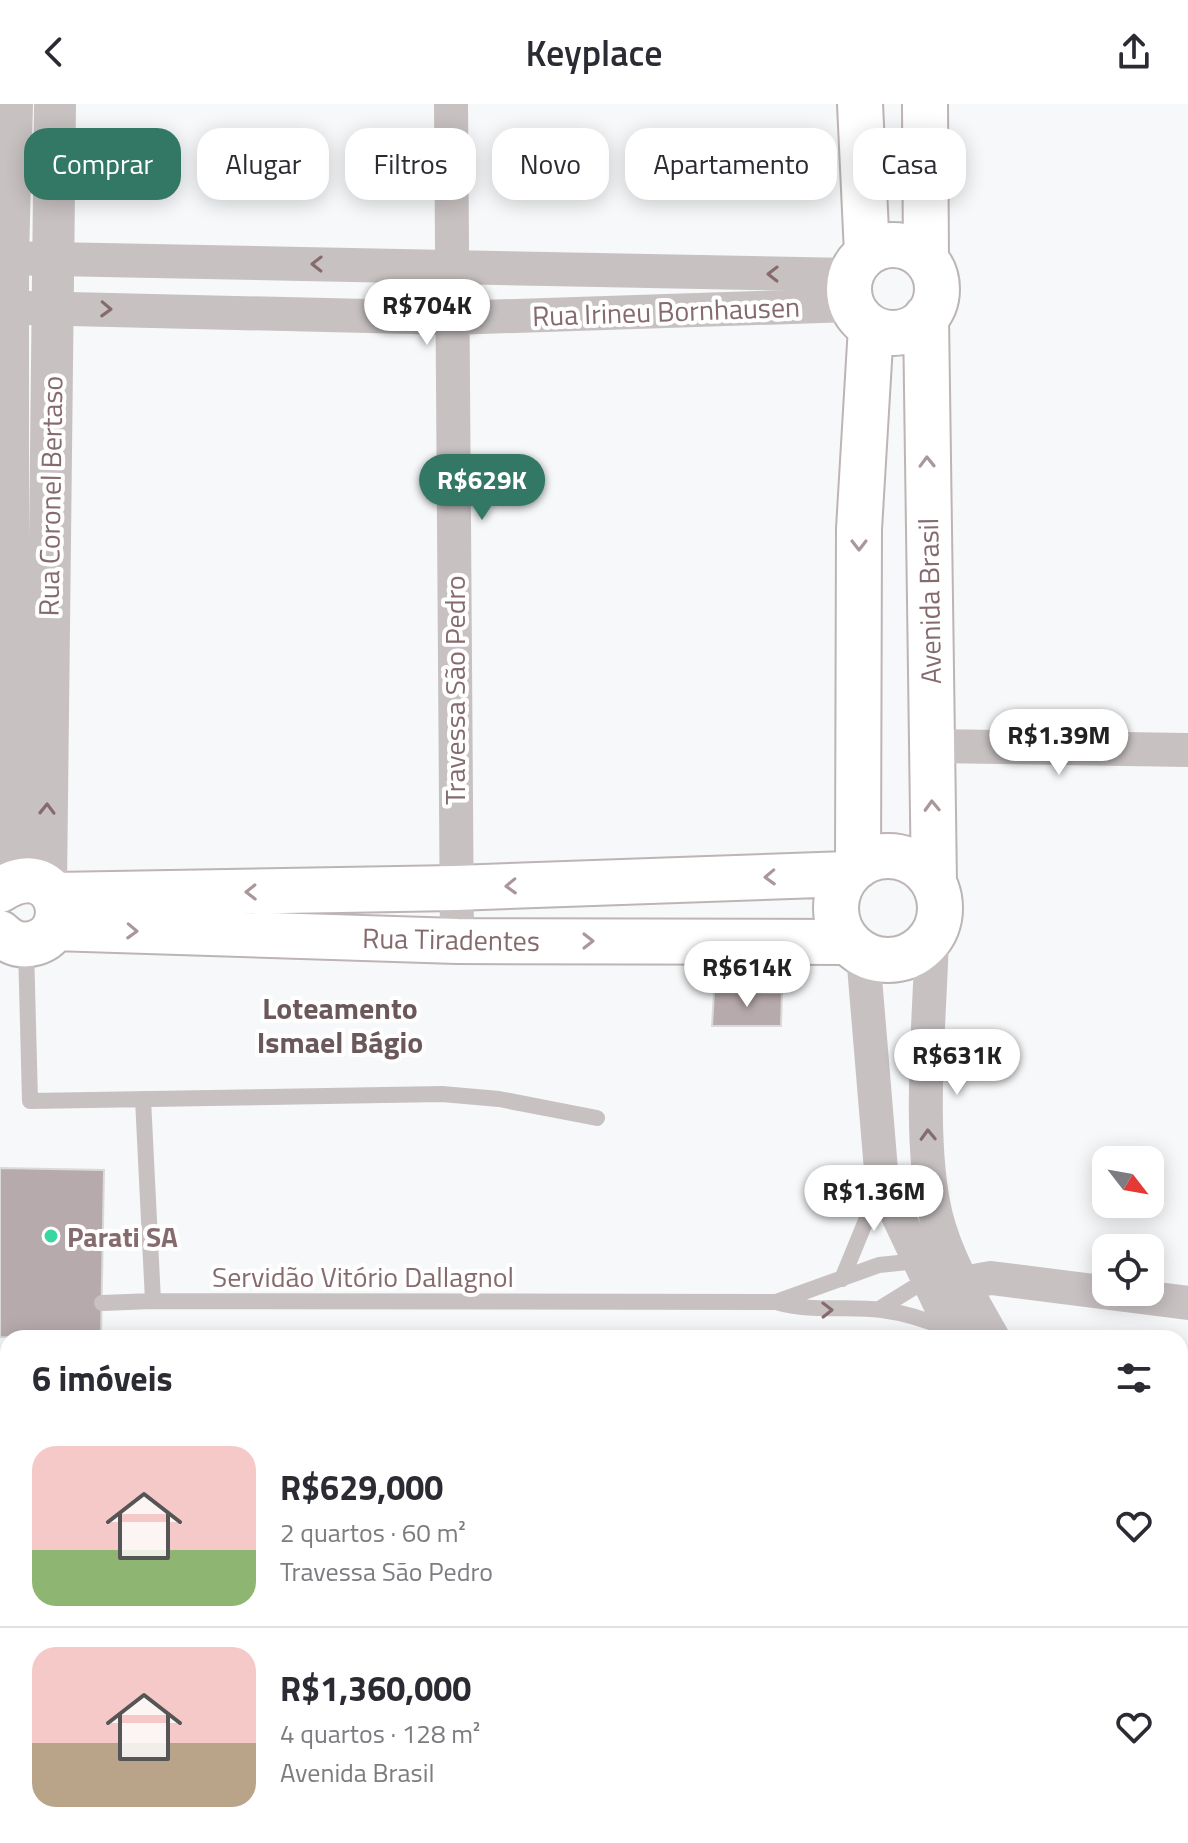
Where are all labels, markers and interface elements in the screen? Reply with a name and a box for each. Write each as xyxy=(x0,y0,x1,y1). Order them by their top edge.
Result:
text: Keyplace xyxy=(526,25,662,80)
icon: back xyxy=(32,30,76,74)
icon: share xyxy=(1112,30,1156,74)
chip: Comprar xyxy=(24,128,181,200)
chip: Alugar xyxy=(197,128,329,200)
chip: Filtros xyxy=(345,128,476,200)
chip: Novo xyxy=(492,128,609,200)
chip: Apartamento xyxy=(625,128,837,200)
chip: Casa xyxy=(853,128,966,200)
one-way arrow xyxy=(310,256,323,273)
one-way arrow xyxy=(766,265,779,282)
pin: R$704K xyxy=(362,279,492,347)
text: R$704K xyxy=(382,285,472,324)
street label: Rua Irineu Bornhausen xyxy=(531,285,801,337)
one-way arrow xyxy=(100,301,113,318)
street label: Rua Coronel Bertaso xyxy=(26,375,74,617)
pin: R$629K xyxy=(417,454,547,522)
one-way arrow xyxy=(918,455,936,468)
text: R$629K xyxy=(437,460,527,499)
street label: Avenida Brasil xyxy=(906,517,952,685)
one-way arrow xyxy=(850,539,868,552)
street label: Travessa São Pedro xyxy=(433,575,476,805)
pin: R$1.39M xyxy=(985,709,1133,777)
text: R$1.39M xyxy=(1007,715,1111,754)
one-way arrow xyxy=(923,799,940,812)
one-way arrow xyxy=(38,802,55,815)
one-way arrow xyxy=(763,869,776,886)
one-way arrow xyxy=(504,878,517,895)
one-way arrow xyxy=(244,883,257,901)
street label: Rua Tiradentes xyxy=(362,916,540,962)
one-way arrow xyxy=(126,922,139,939)
one-way arrow xyxy=(582,932,595,950)
pin: R$614K xyxy=(682,941,812,1009)
text: R$614K xyxy=(702,947,792,986)
district label: Loteamento Ismael Bágio xyxy=(257,985,423,1065)
pin: R$631K xyxy=(892,1029,1022,1097)
text: R$631K xyxy=(912,1035,1002,1074)
one-way arrow xyxy=(919,1128,937,1141)
north arrow xyxy=(1092,1146,1164,1218)
map controls xyxy=(1092,1146,1164,1306)
pin: R$1.36M xyxy=(800,1165,948,1233)
text: R$1.36M xyxy=(822,1171,926,1210)
place label: Parati SA xyxy=(67,1215,178,1258)
marker: Parati SA xyxy=(42,1227,60,1245)
button: locate xyxy=(1092,1234,1164,1306)
street label: Servidão Vitório Dallagnol xyxy=(212,1255,514,1298)
one-way arrow xyxy=(821,1301,834,1319)
text: 6 imóveis xyxy=(32,1352,173,1404)
icon: filters xyxy=(1112,1356,1156,1400)
text: R$629,000 xyxy=(280,1461,443,1513)
icon: home xyxy=(96,1478,192,1574)
icon: heart xyxy=(1112,1504,1156,1548)
text: 2 quartos · 60 m² xyxy=(280,1513,466,1552)
text: Travessa São Pedro xyxy=(280,1552,493,1591)
text: R$1,360,000 xyxy=(280,1662,471,1714)
icon: home xyxy=(96,1679,192,1775)
icon: heart xyxy=(1112,1705,1156,1749)
text: 4 quartos · 128 m² xyxy=(280,1714,480,1753)
text: Avenida Brasil xyxy=(280,1753,434,1792)

